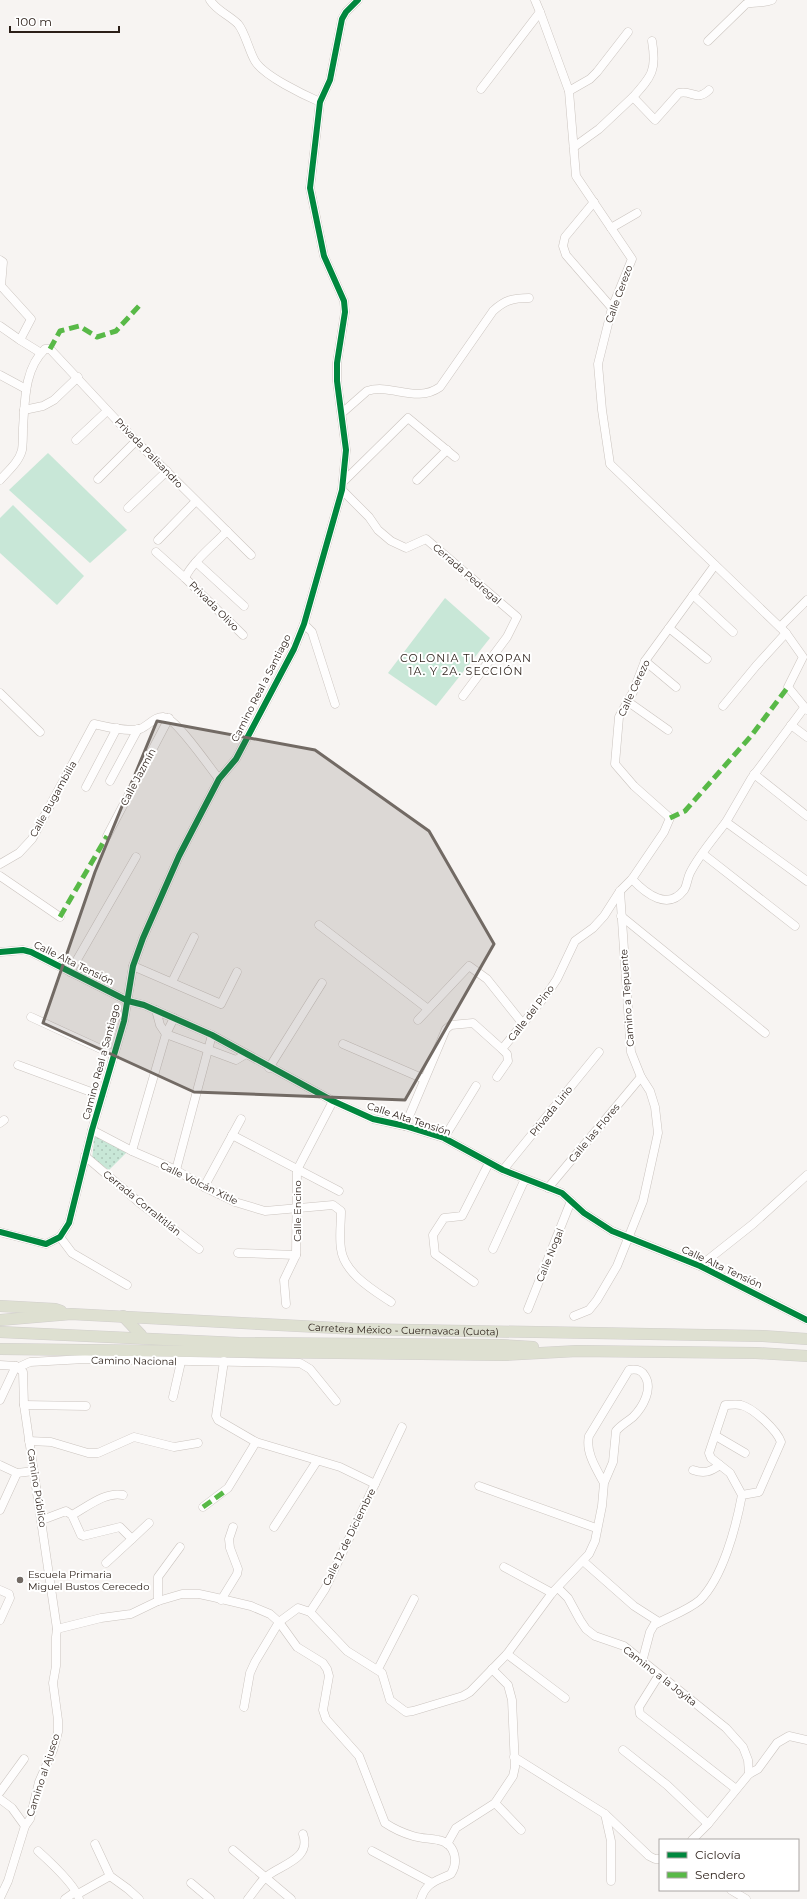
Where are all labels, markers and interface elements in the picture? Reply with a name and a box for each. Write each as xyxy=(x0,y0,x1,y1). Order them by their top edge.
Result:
scale bar xyxy=(10,8,119,34)
text: 100 m xyxy=(16,14,52,29)
street label: Calle Cerezo xyxy=(602,263,636,325)
street label: Privada Palisandro xyxy=(112,415,186,491)
street label: Cerrada Pedregal xyxy=(430,541,504,607)
street label: Privada Olivo xyxy=(186,578,242,634)
street label: Camino Real a Santiago xyxy=(228,632,294,744)
district label: COLONIA TLAXOPAN 1A. Y 2A. SECCIÓN xyxy=(400,651,532,678)
street label: Calle Cerezo xyxy=(615,658,653,718)
street label: Calle Jazmín xyxy=(117,746,159,808)
street label: Calle Bugambilia xyxy=(27,759,79,839)
street label: Calle Alta Tensión xyxy=(32,938,116,988)
street label: Camino a Tepuente xyxy=(617,949,637,1047)
street label: Calle del Pino xyxy=(505,982,557,1044)
street label: Camino Real a Santiago xyxy=(79,1003,123,1121)
street label: Privada Lirio xyxy=(527,1083,575,1139)
street label: Calle Alta Tensión xyxy=(365,1099,453,1139)
street label: Calle las Flores xyxy=(566,1101,623,1165)
street label: Calle Volcán Xitle xyxy=(158,1158,240,1208)
street label: Cerrada Corraltitlán xyxy=(100,1167,184,1239)
street label: Calle Encino xyxy=(291,1180,304,1242)
street label: Calle Nogal xyxy=(533,1226,567,1284)
street label: Calle Alta Tensión xyxy=(680,1243,764,1291)
street label: Carretera México - Cuernavaca (Cuota) xyxy=(308,1320,499,1338)
street label: Camino Nacional xyxy=(91,1354,177,1368)
street label: Camino Público xyxy=(24,1448,50,1528)
street label: Calle 12 de Diciembre xyxy=(320,1486,378,1588)
place label: Escuela Primaria Miguel Bustos Cerecedo xyxy=(28,1568,149,1593)
marker: Escuela Primaria Miguel Bustos Cerecedo xyxy=(15,1575,25,1585)
street label: Camino a la Joyita xyxy=(620,1643,700,1709)
street label: Camino al Ajusco xyxy=(23,1732,63,1818)
legend xyxy=(659,1839,799,1891)
text: Ciclovía xyxy=(695,1847,741,1862)
text: Sendero xyxy=(695,1867,745,1882)

